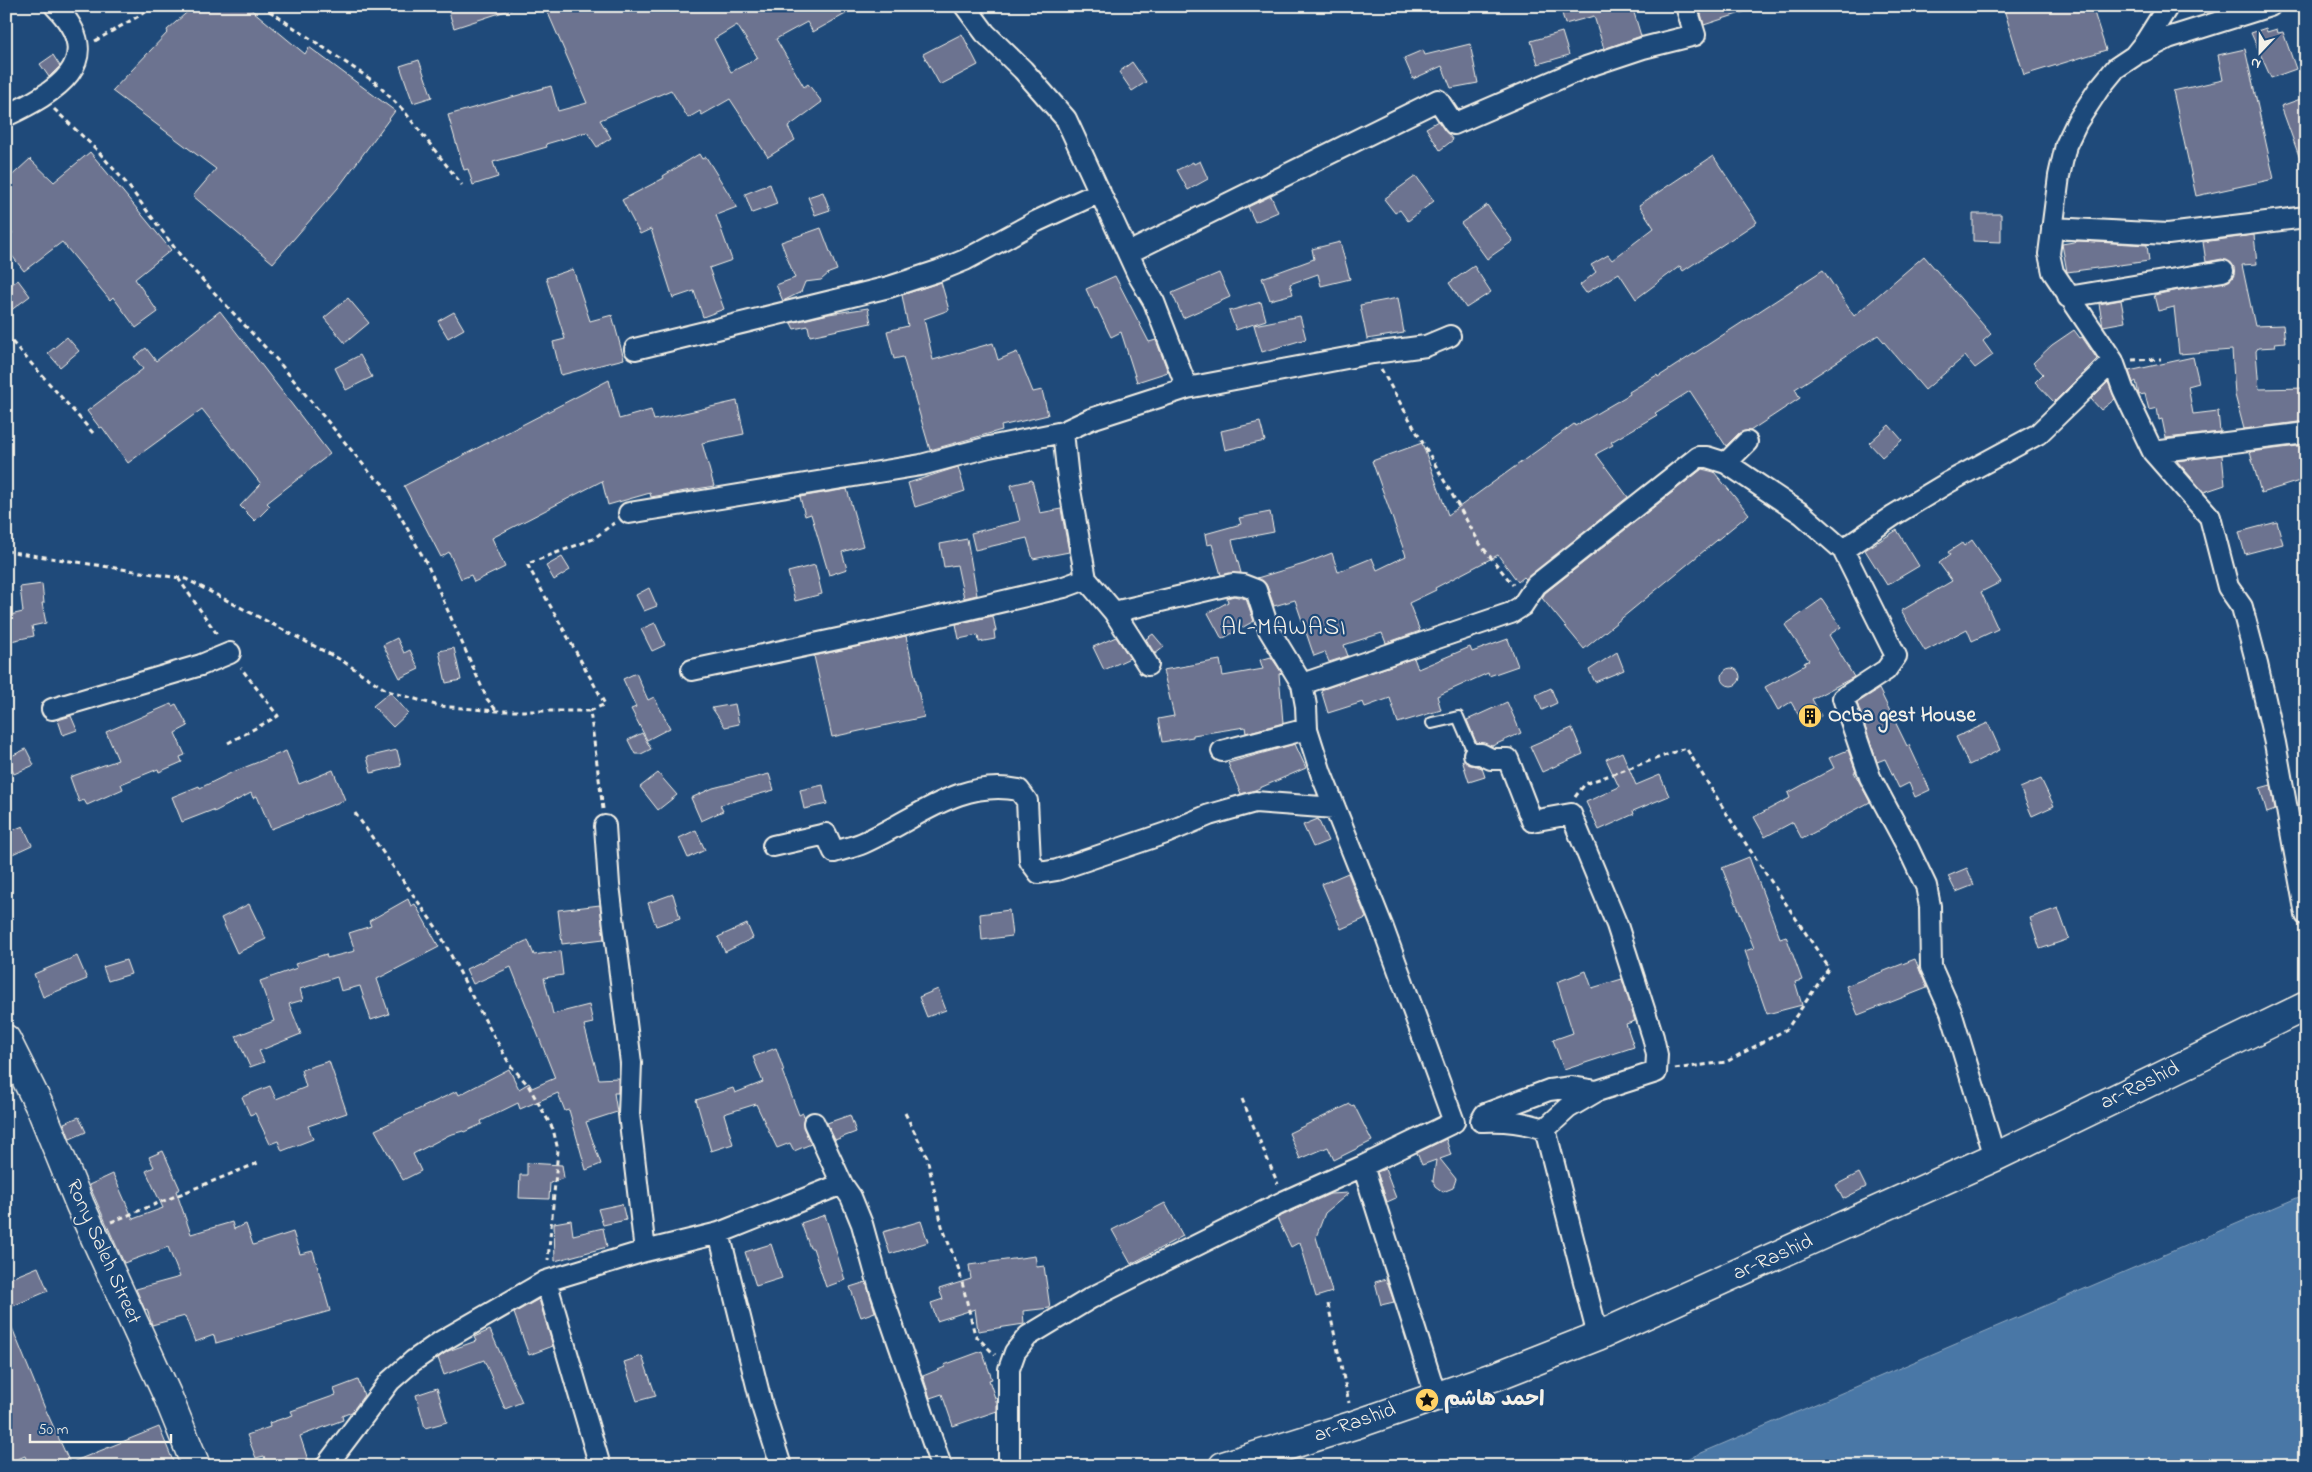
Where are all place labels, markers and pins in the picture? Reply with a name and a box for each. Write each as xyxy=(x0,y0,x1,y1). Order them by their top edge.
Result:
place label: Ocba gest House xyxy=(1828,701,1976,733)
building icon: Ocba gest House xyxy=(1797,703,1823,729)
place label: احمد هاشم xyxy=(1444,1385,1544,1415)
place icon: احمد هاشم xyxy=(1414,1387,1440,1413)

